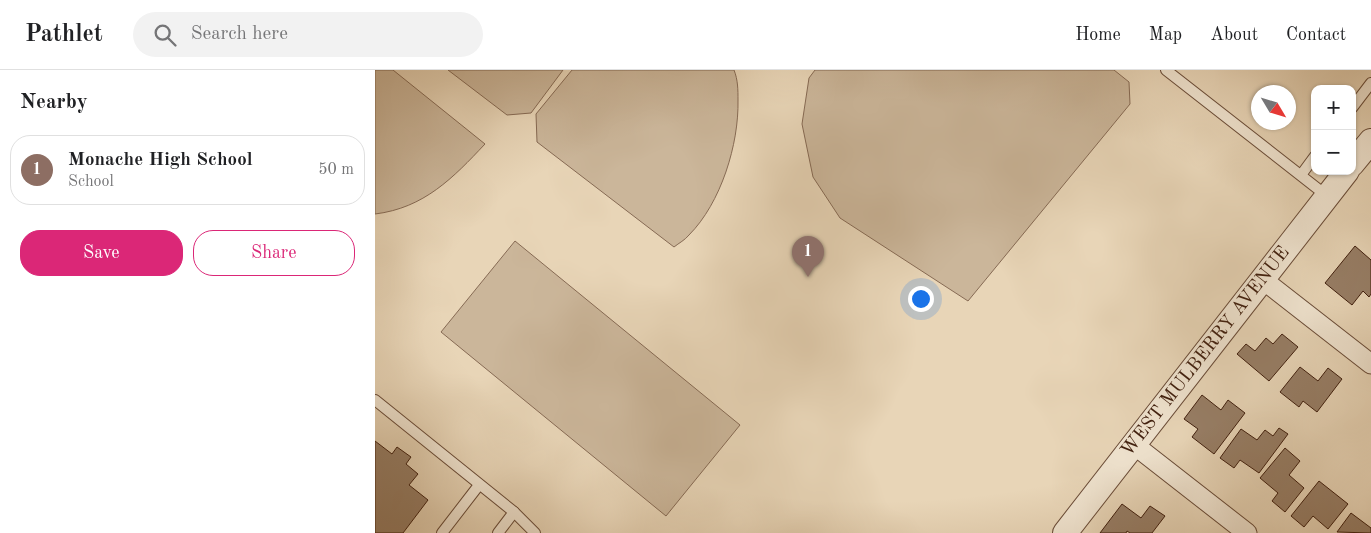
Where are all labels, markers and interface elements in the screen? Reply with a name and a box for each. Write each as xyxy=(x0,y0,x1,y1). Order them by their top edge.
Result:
search box xyxy=(133,12,483,57)
icon: search xyxy=(151,21,179,49)
text: Pathlet xyxy=(25,23,103,47)
text: Search here xyxy=(191,25,288,44)
text: Home xyxy=(1075,26,1121,44)
text: Map xyxy=(1149,26,1182,44)
text: About xyxy=(1210,26,1258,44)
text: Contact xyxy=(1286,26,1346,44)
north arrow xyxy=(1251,85,1296,130)
map controls xyxy=(1311,85,1356,175)
button: + xyxy=(1311,85,1356,130)
text: Nearby xyxy=(20,92,88,113)
button: − xyxy=(1311,130,1356,175)
text: Monache High School xyxy=(68,151,253,170)
text: 1 xyxy=(32,162,42,178)
text: 50 m xyxy=(318,162,354,178)
text: School xyxy=(68,174,114,190)
button: Save xyxy=(20,230,183,276)
button: Share xyxy=(193,230,355,276)
pin: 1 xyxy=(792,236,824,277)
street label: WEST MULBERRY AVENUE xyxy=(1118,243,1294,461)
your location xyxy=(908,286,934,312)

